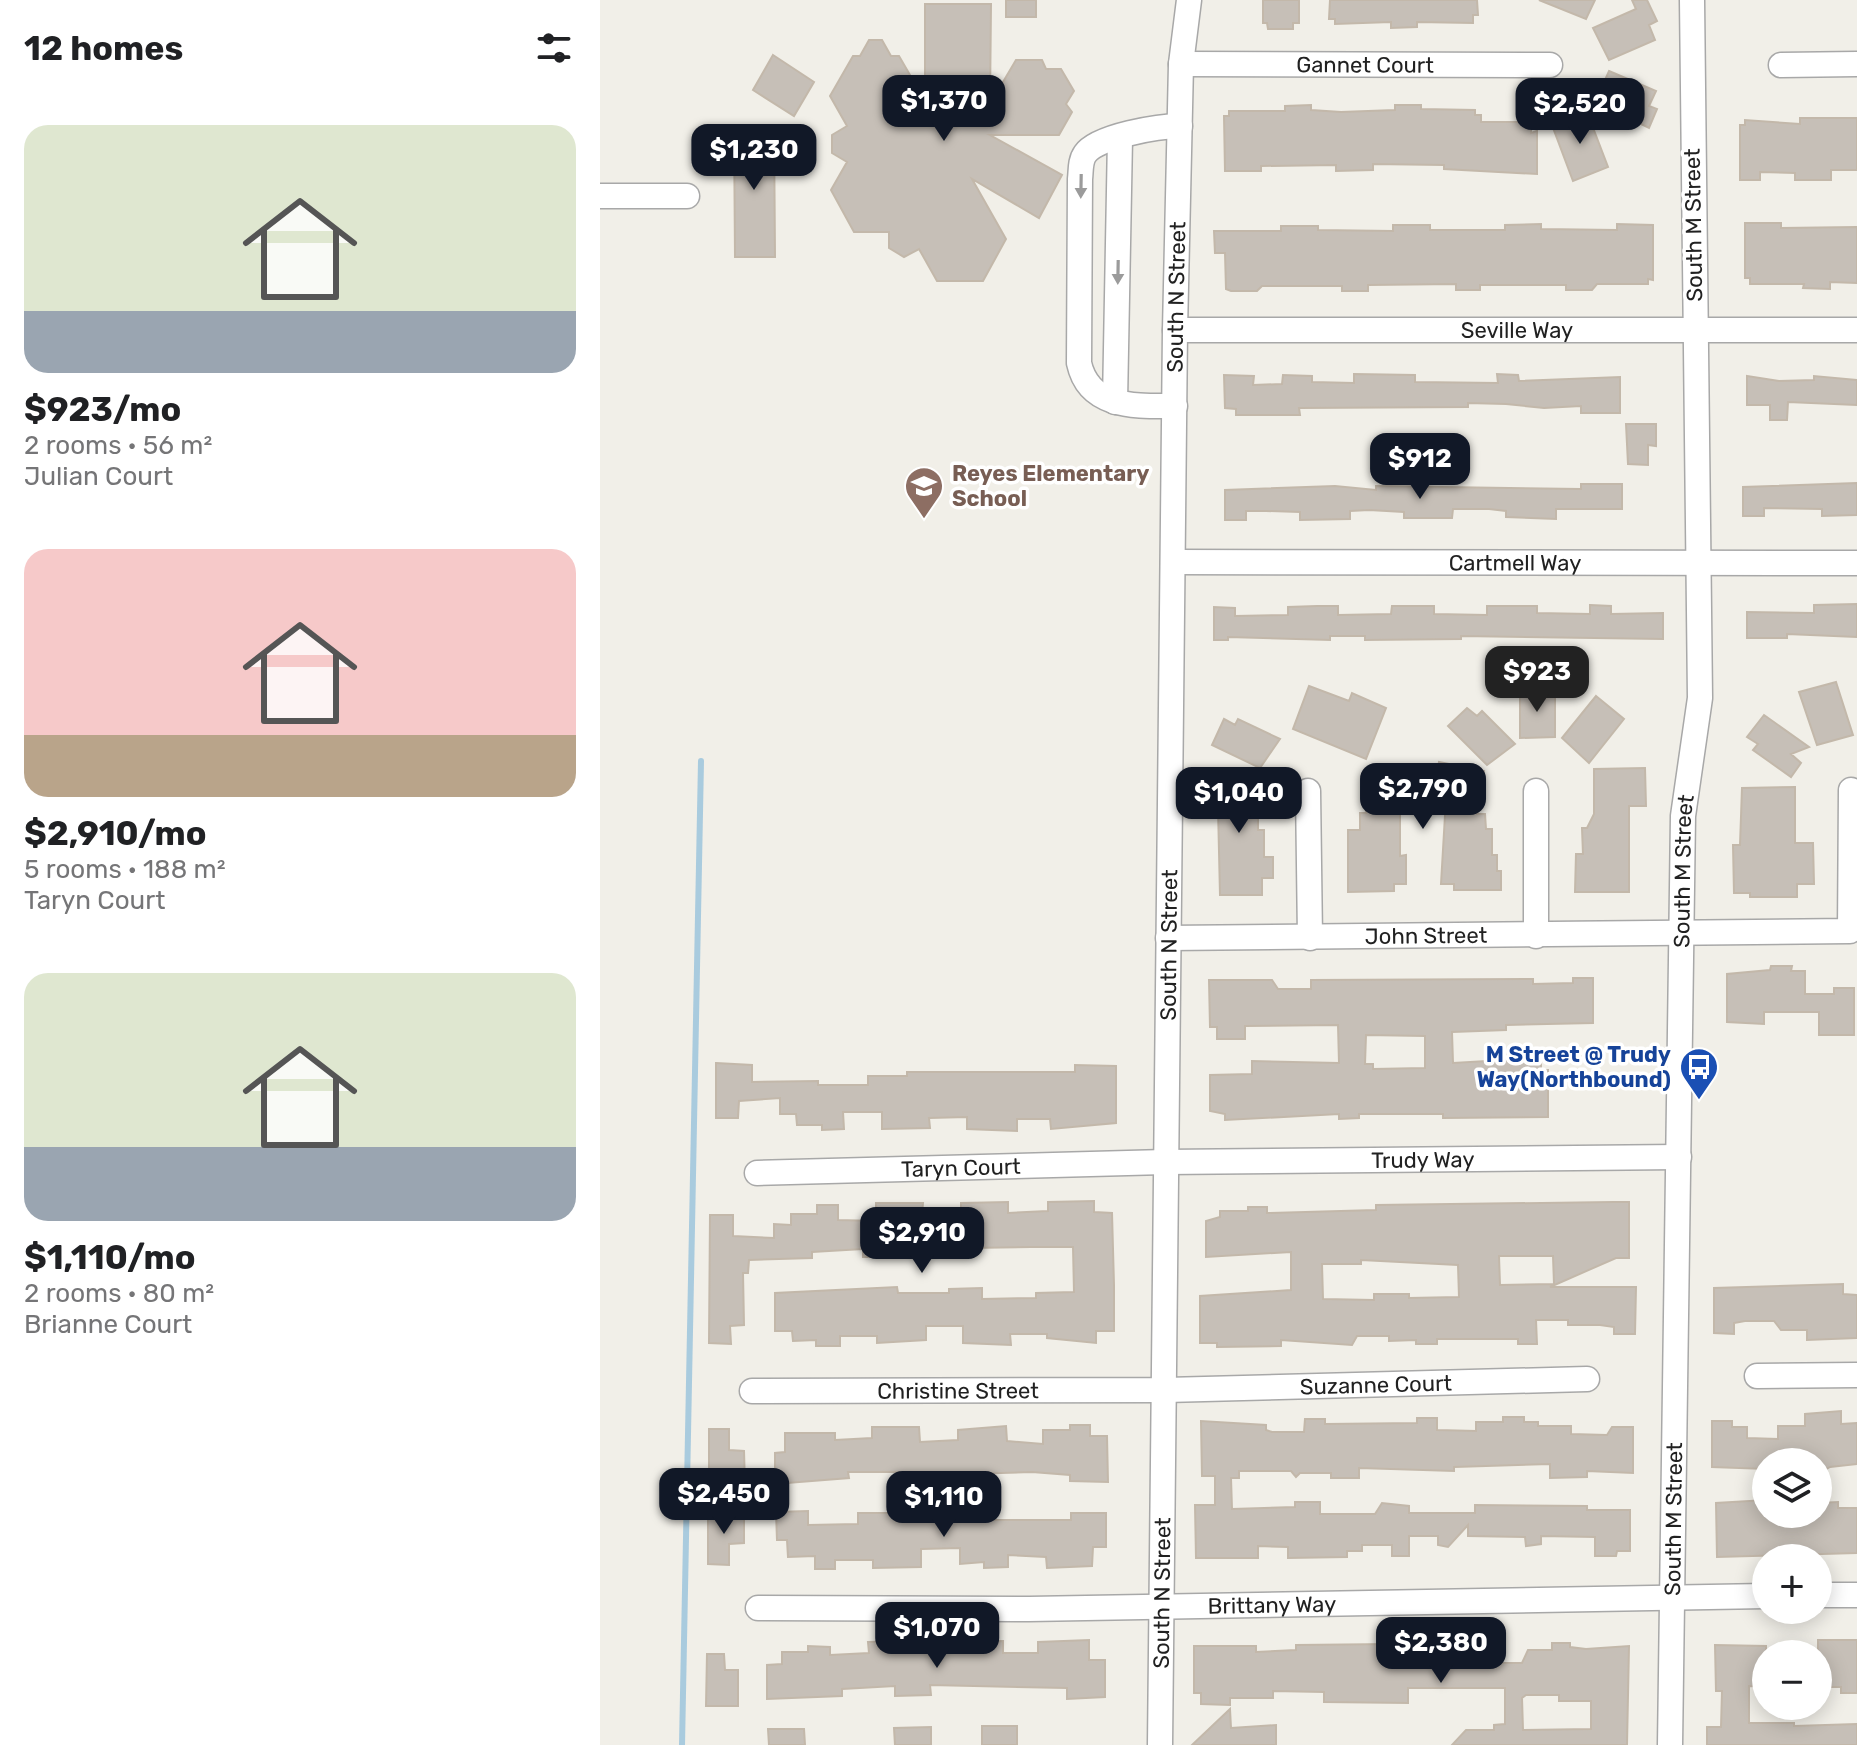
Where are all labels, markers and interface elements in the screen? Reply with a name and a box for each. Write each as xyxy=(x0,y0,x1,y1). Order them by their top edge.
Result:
icon: filters xyxy=(532,26,576,70)
text: 12 homes xyxy=(24,28,183,69)
street label: Gannet Court xyxy=(1296,51,1434,79)
pin: $1,370 xyxy=(879,75,1009,143)
pin: $2,520 xyxy=(1515,78,1645,146)
text: $1,370 xyxy=(900,85,988,116)
text: $2,520 xyxy=(1534,88,1626,119)
pin: $1,230 xyxy=(689,124,819,192)
text: $1,230 xyxy=(709,134,799,165)
street label: South M Street xyxy=(1679,148,1708,302)
one-way arrow xyxy=(1074,174,1087,199)
icon: home xyxy=(228,177,372,321)
street label: South N Street xyxy=(1162,221,1191,373)
one-way arrow xyxy=(1111,260,1124,285)
street label: Seville Way xyxy=(1461,317,1573,344)
text: $923/mo xyxy=(24,389,181,430)
text: 2 rooms · 56 m² xyxy=(24,430,212,461)
pin: $912 xyxy=(1373,433,1467,501)
text: $912 xyxy=(1388,443,1452,474)
place label: Reyes Elementary School xyxy=(952,460,1149,512)
text: Julian Court xyxy=(24,461,173,492)
school or university icon: Reyes Elementary School xyxy=(903,465,945,520)
street label: Cartmell Way xyxy=(1449,549,1581,577)
icon: home xyxy=(228,601,372,745)
pin: $923 xyxy=(1490,646,1584,714)
text: $923 xyxy=(1503,656,1571,687)
pin: $2,790 xyxy=(1358,763,1488,831)
pin: $1,040 xyxy=(1174,767,1304,835)
text: $2,790 xyxy=(1378,773,1468,804)
text: $1,040 xyxy=(1194,777,1284,808)
street label: South M Street xyxy=(1668,792,1700,948)
text: $2,910/mo xyxy=(24,813,206,854)
text: 5 rooms · 188 m² xyxy=(24,854,226,885)
street label: South N Street xyxy=(1155,869,1183,1021)
text: Taryn Court xyxy=(24,885,165,916)
street label: John Street xyxy=(1365,922,1488,950)
icon: home xyxy=(228,1025,372,1169)
place label: M Street @ Trudy Way(Northbound) xyxy=(1477,1041,1671,1093)
bus stop icon: M Street @ Trudy Way(Northbound) xyxy=(1678,1046,1720,1101)
street label: Trudy Way xyxy=(1371,1146,1475,1174)
street label: Taryn Court xyxy=(901,1153,1022,1183)
pin: $2,910 xyxy=(857,1207,987,1275)
text: $2,910 xyxy=(878,1217,966,1248)
text: $1,110/mo xyxy=(24,1237,196,1278)
text: 2 rooms · 80 m² xyxy=(24,1278,214,1309)
text: Brianne Court xyxy=(24,1309,192,1340)
street label: Suzanne Court xyxy=(1299,1370,1453,1400)
street label: Christine Street xyxy=(877,1377,1039,1405)
street label: South M Street xyxy=(1659,1442,1688,1596)
map controls xyxy=(1752,1448,1832,1720)
button: layers xyxy=(1752,1448,1832,1528)
pin: $2,450 xyxy=(659,1468,789,1536)
pin: $1,110 xyxy=(879,1471,1009,1539)
text: $2,450 xyxy=(677,1478,771,1509)
text: $1,110 xyxy=(904,1481,984,1512)
street label: South N Street xyxy=(1148,1517,1176,1669)
button: + xyxy=(1752,1544,1832,1624)
street label: Brittany Way xyxy=(1207,1591,1336,1620)
pin: $1,070 xyxy=(872,1602,1002,1670)
text: $1,070 xyxy=(893,1612,981,1643)
pin: $2,380 xyxy=(1376,1617,1506,1685)
text: $2,380 xyxy=(1394,1627,1488,1658)
button: − xyxy=(1752,1640,1832,1720)

